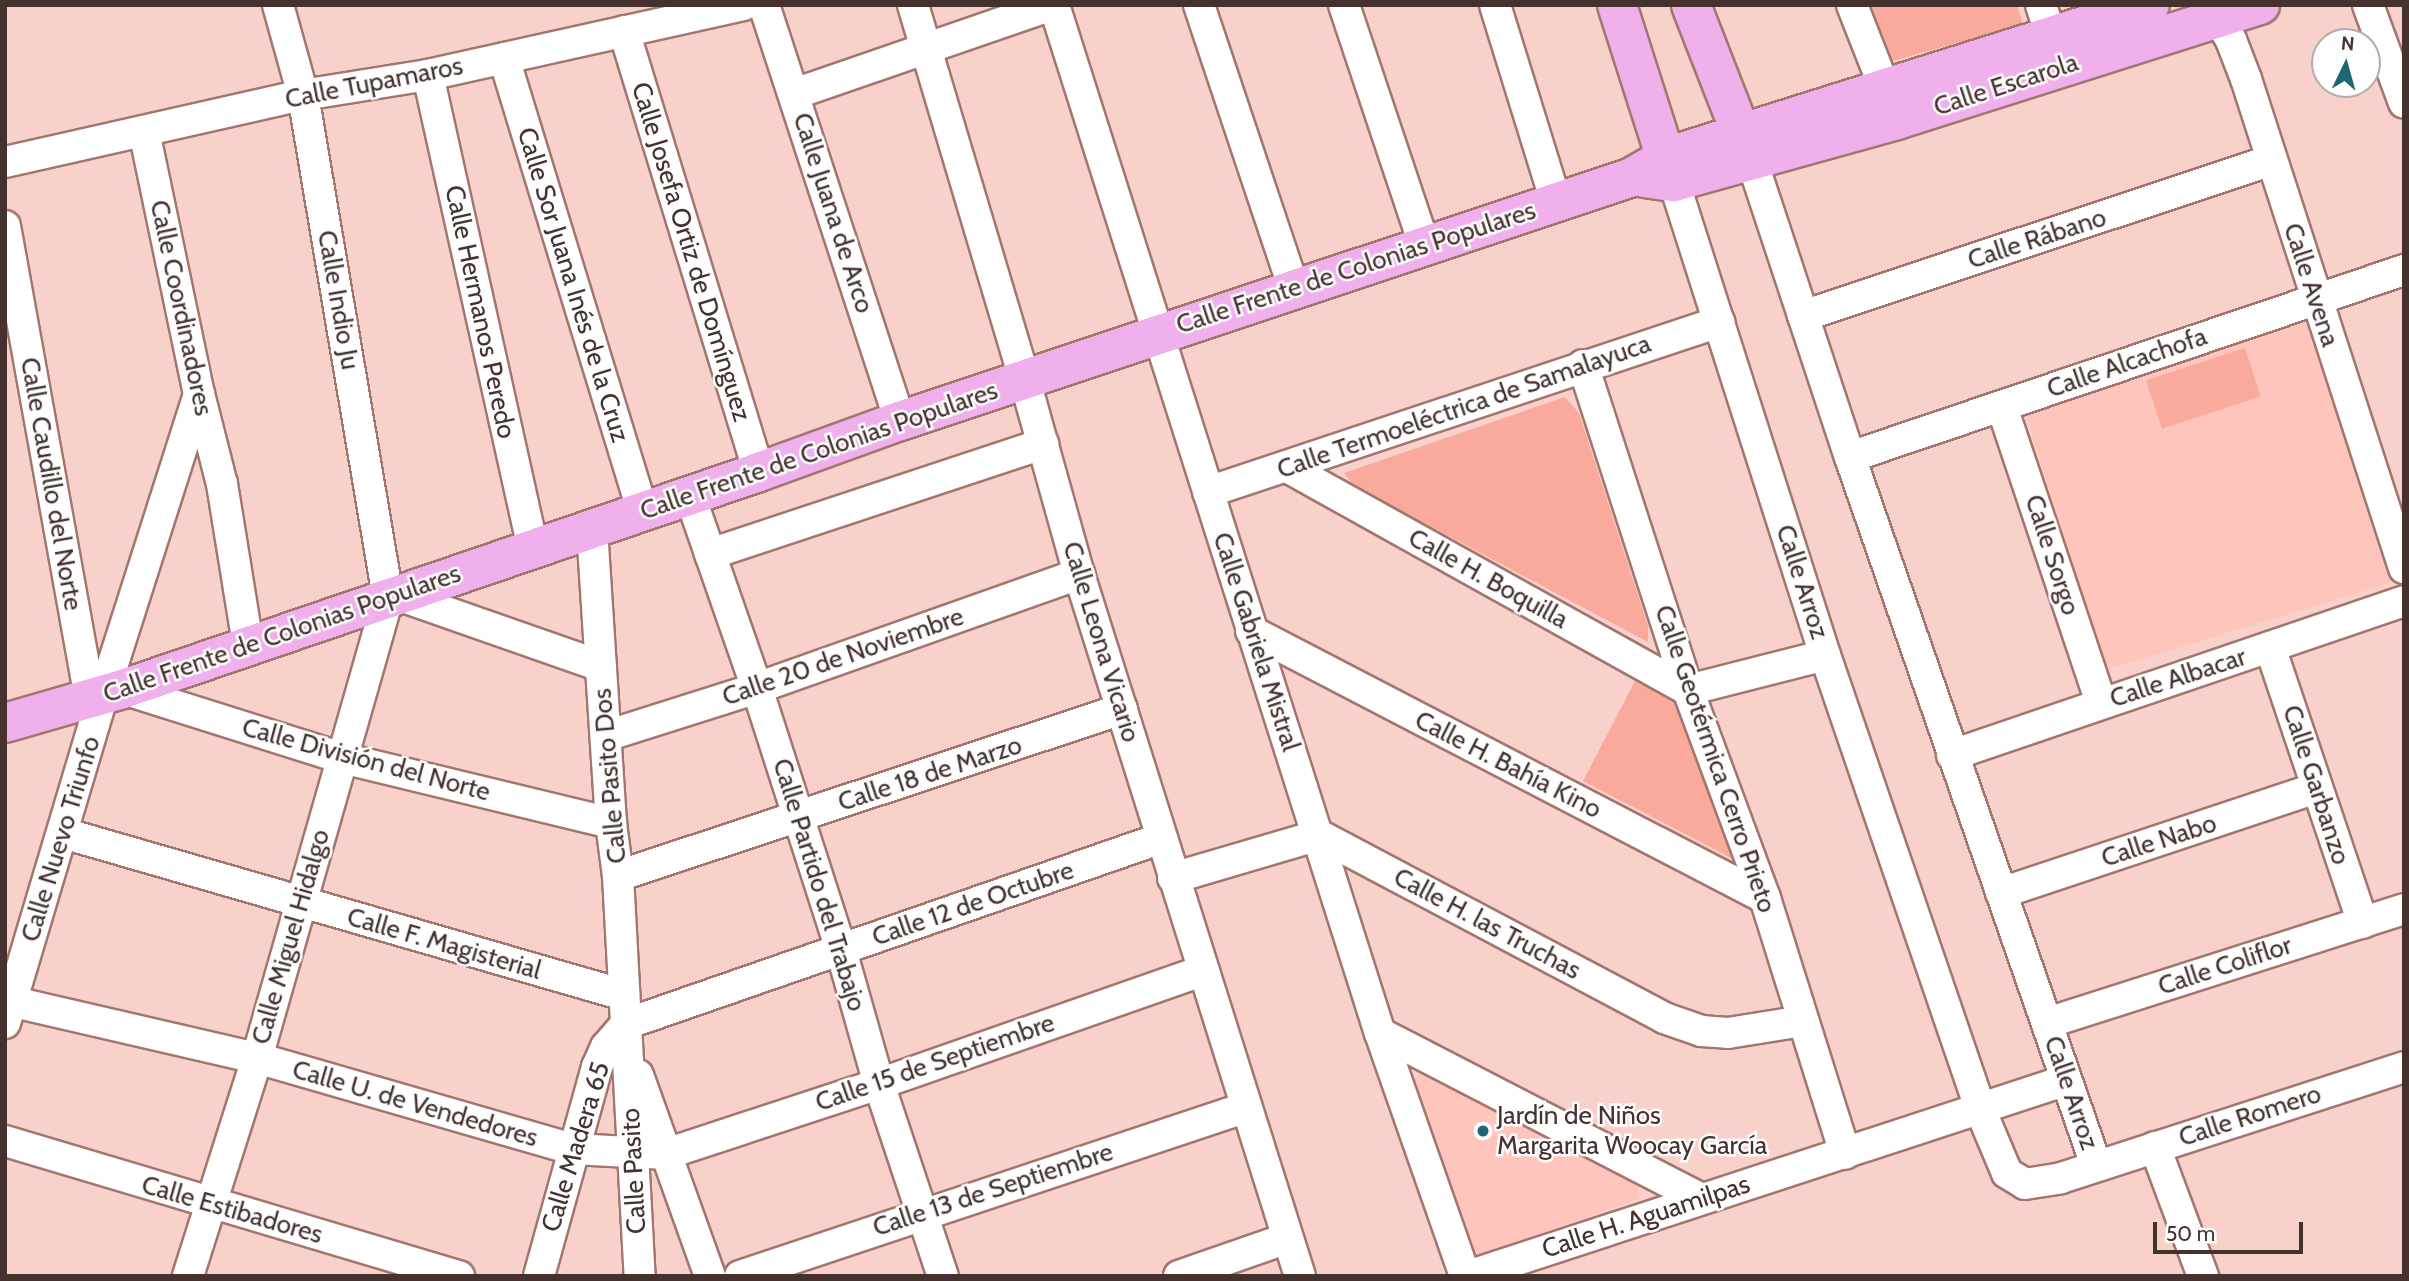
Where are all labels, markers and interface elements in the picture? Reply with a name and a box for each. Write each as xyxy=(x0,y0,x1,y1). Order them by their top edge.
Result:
north arrow xyxy=(2311,28,2381,98)
text: N xyxy=(2340,32,2355,56)
street label: Calle Escarola xyxy=(1930,47,2082,123)
street label: Calle Tupamaros xyxy=(283,50,465,116)
street label: Calle Josefa Ortiz de Domínguez xyxy=(624,79,758,425)
street label: Calle Juana de Arco xyxy=(786,109,880,317)
street label: Calle Sor Juana Inés de la Cruz xyxy=(510,124,636,446)
street label: Calle Hermanos Peredo xyxy=(438,183,522,441)
street label: Calle Frente de Colonias Populares xyxy=(1172,195,1540,341)
street label: Calle Coordinadores xyxy=(143,197,219,419)
street label: Calle Rábano xyxy=(1964,202,2110,276)
street label: Calle Avena xyxy=(2276,219,2346,351)
street label: Calle Indio Ju xyxy=(310,228,366,372)
street label: Calle Alcachofa xyxy=(2043,321,2211,405)
street label: Calle Termoeléctrica de Samalayuca xyxy=(1273,328,1655,486)
street label: Calle Caudillo del Norte xyxy=(13,355,89,613)
street label: Calle Frente de Colonias Populares xyxy=(636,375,1002,527)
street label: Calle Sorgo xyxy=(2018,491,2086,619)
street label: Calle Arroz xyxy=(1769,521,1835,643)
street label: Calle H. Boquilla xyxy=(1403,522,1573,636)
street label: Calle Gabriela Mistral xyxy=(1206,529,1306,755)
street label: Calle Leona Vicario xyxy=(1056,538,1146,746)
street label: Calle Frente de Colonias Populares xyxy=(99,558,465,710)
street label: Calle 20 de Noviembre xyxy=(718,601,968,713)
street label: Calle Geotérmica Cerro Prieto xyxy=(1648,601,1782,917)
street label: Calle Albacar xyxy=(2106,641,2250,715)
street label: Calle Pasito Dos xyxy=(587,687,633,865)
street label: Calle Garbanzo xyxy=(2276,701,2356,869)
street label: Calle H. Bahía Kino xyxy=(1410,705,1606,825)
street label: Calle División del Norte xyxy=(239,712,493,808)
street label: Calle 18 de Marzo xyxy=(834,730,1026,818)
street label: Calle Nuevo Triunfo xyxy=(15,732,107,946)
street label: Calle Partido del Trabajo xyxy=(766,755,872,1015)
street label: Calle Nabo xyxy=(2098,808,2220,874)
street label: Calle Miguel Hidalgo xyxy=(245,826,337,1048)
street label: Calle 12 de Octubre xyxy=(868,855,1078,953)
street label: Calle H. las Truchas xyxy=(1388,862,1586,986)
street label: Calle F. Magisterial xyxy=(343,901,545,987)
street label: Calle Coliflor xyxy=(2154,930,2296,1002)
street label: Calle 15 de Septiembre xyxy=(811,1007,1059,1119)
street label: Calle Arroz xyxy=(2037,1032,2105,1154)
street label: Calle U. de Vendedores xyxy=(289,1054,541,1154)
street label: Calle Madera 65 xyxy=(535,1058,617,1236)
street label: Calle Romero xyxy=(2175,1078,2325,1154)
place label: Jardín de Niños Margarita Woocay García xyxy=(1497,1100,1767,1162)
street label: Calle Pasito xyxy=(615,1107,653,1235)
marker: Jardín de Niños Margarita Woocay García xyxy=(1475,1123,1491,1139)
street label: Calle 13 de Septiembre xyxy=(869,1136,1117,1244)
street label: Calle Estibadores xyxy=(138,1169,326,1251)
street label: Calle H. Aguamilpas xyxy=(1538,1169,1754,1265)
scale bar xyxy=(2157,1208,2308,1252)
text: 50 m xyxy=(2166,1221,2215,1246)

